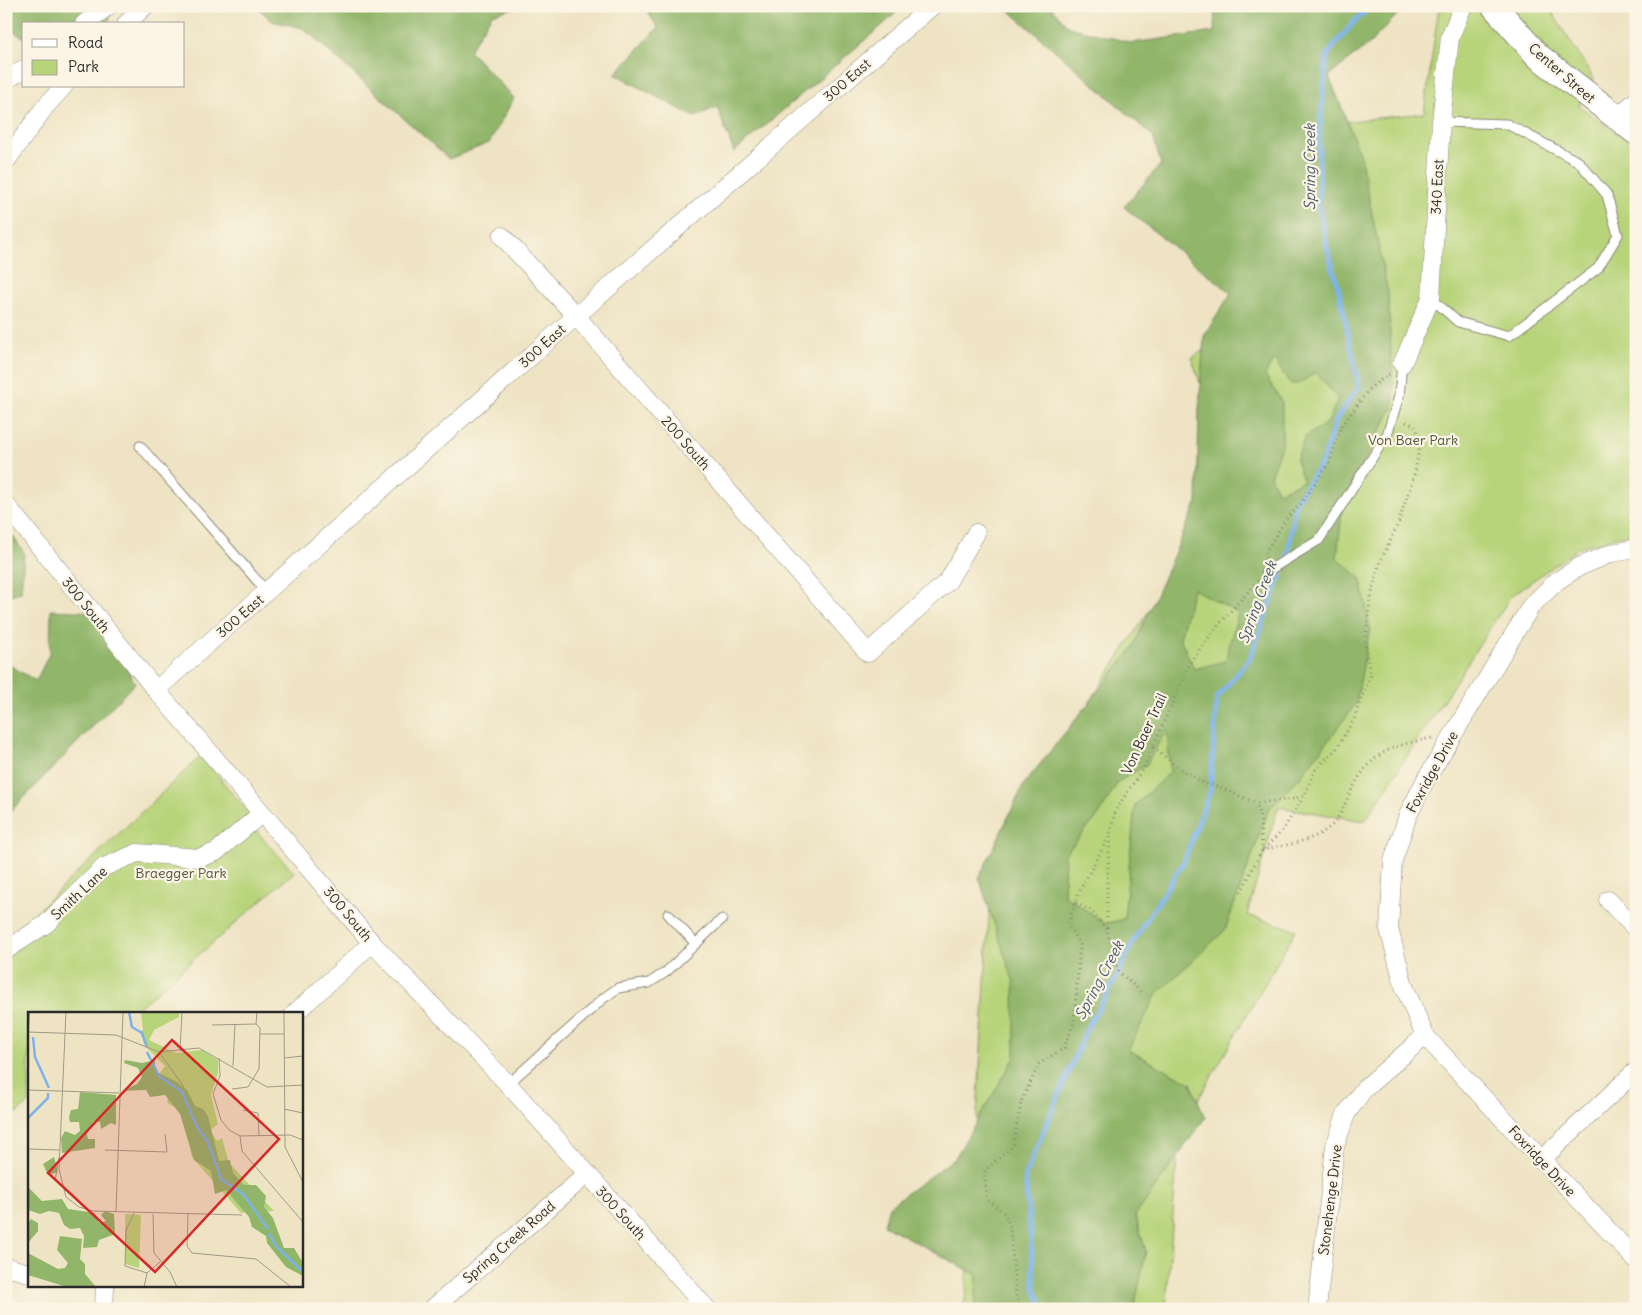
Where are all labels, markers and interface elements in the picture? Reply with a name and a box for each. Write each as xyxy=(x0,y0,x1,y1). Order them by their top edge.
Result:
legend xyxy=(22,22,185,88)
text: Road xyxy=(68,33,103,52)
street label: Center Street xyxy=(1525,39,1599,107)
street label: 300 East xyxy=(820,54,875,105)
text: Park xyxy=(68,57,99,76)
water label: Spring Creek xyxy=(1300,123,1319,210)
street label: 340 East xyxy=(1427,158,1447,215)
street label: 300 East xyxy=(515,320,569,372)
street label: 200 South xyxy=(658,412,714,474)
park label: Von Baer Park xyxy=(1368,431,1458,449)
water label: Spring Creek xyxy=(1233,557,1281,646)
street label: 300 South xyxy=(58,574,114,636)
street label: 300 East xyxy=(213,590,268,641)
street label: Von Baer Trail xyxy=(1117,691,1171,777)
street label: Foxridge Drive xyxy=(1402,728,1462,816)
street label: Smith Lane xyxy=(47,862,111,924)
park label: Braegger Park xyxy=(135,864,227,882)
street label: 300 South xyxy=(320,883,376,945)
water label: Spring Creek xyxy=(1070,936,1128,1023)
inset map xyxy=(28,1012,302,1288)
street label: Foxridge Drive xyxy=(1504,1122,1580,1200)
street label: Stonehenge Drive xyxy=(1314,1144,1346,1256)
street label: 300 South xyxy=(592,1182,650,1244)
street label: Spring Creek Road xyxy=(459,1197,559,1287)

